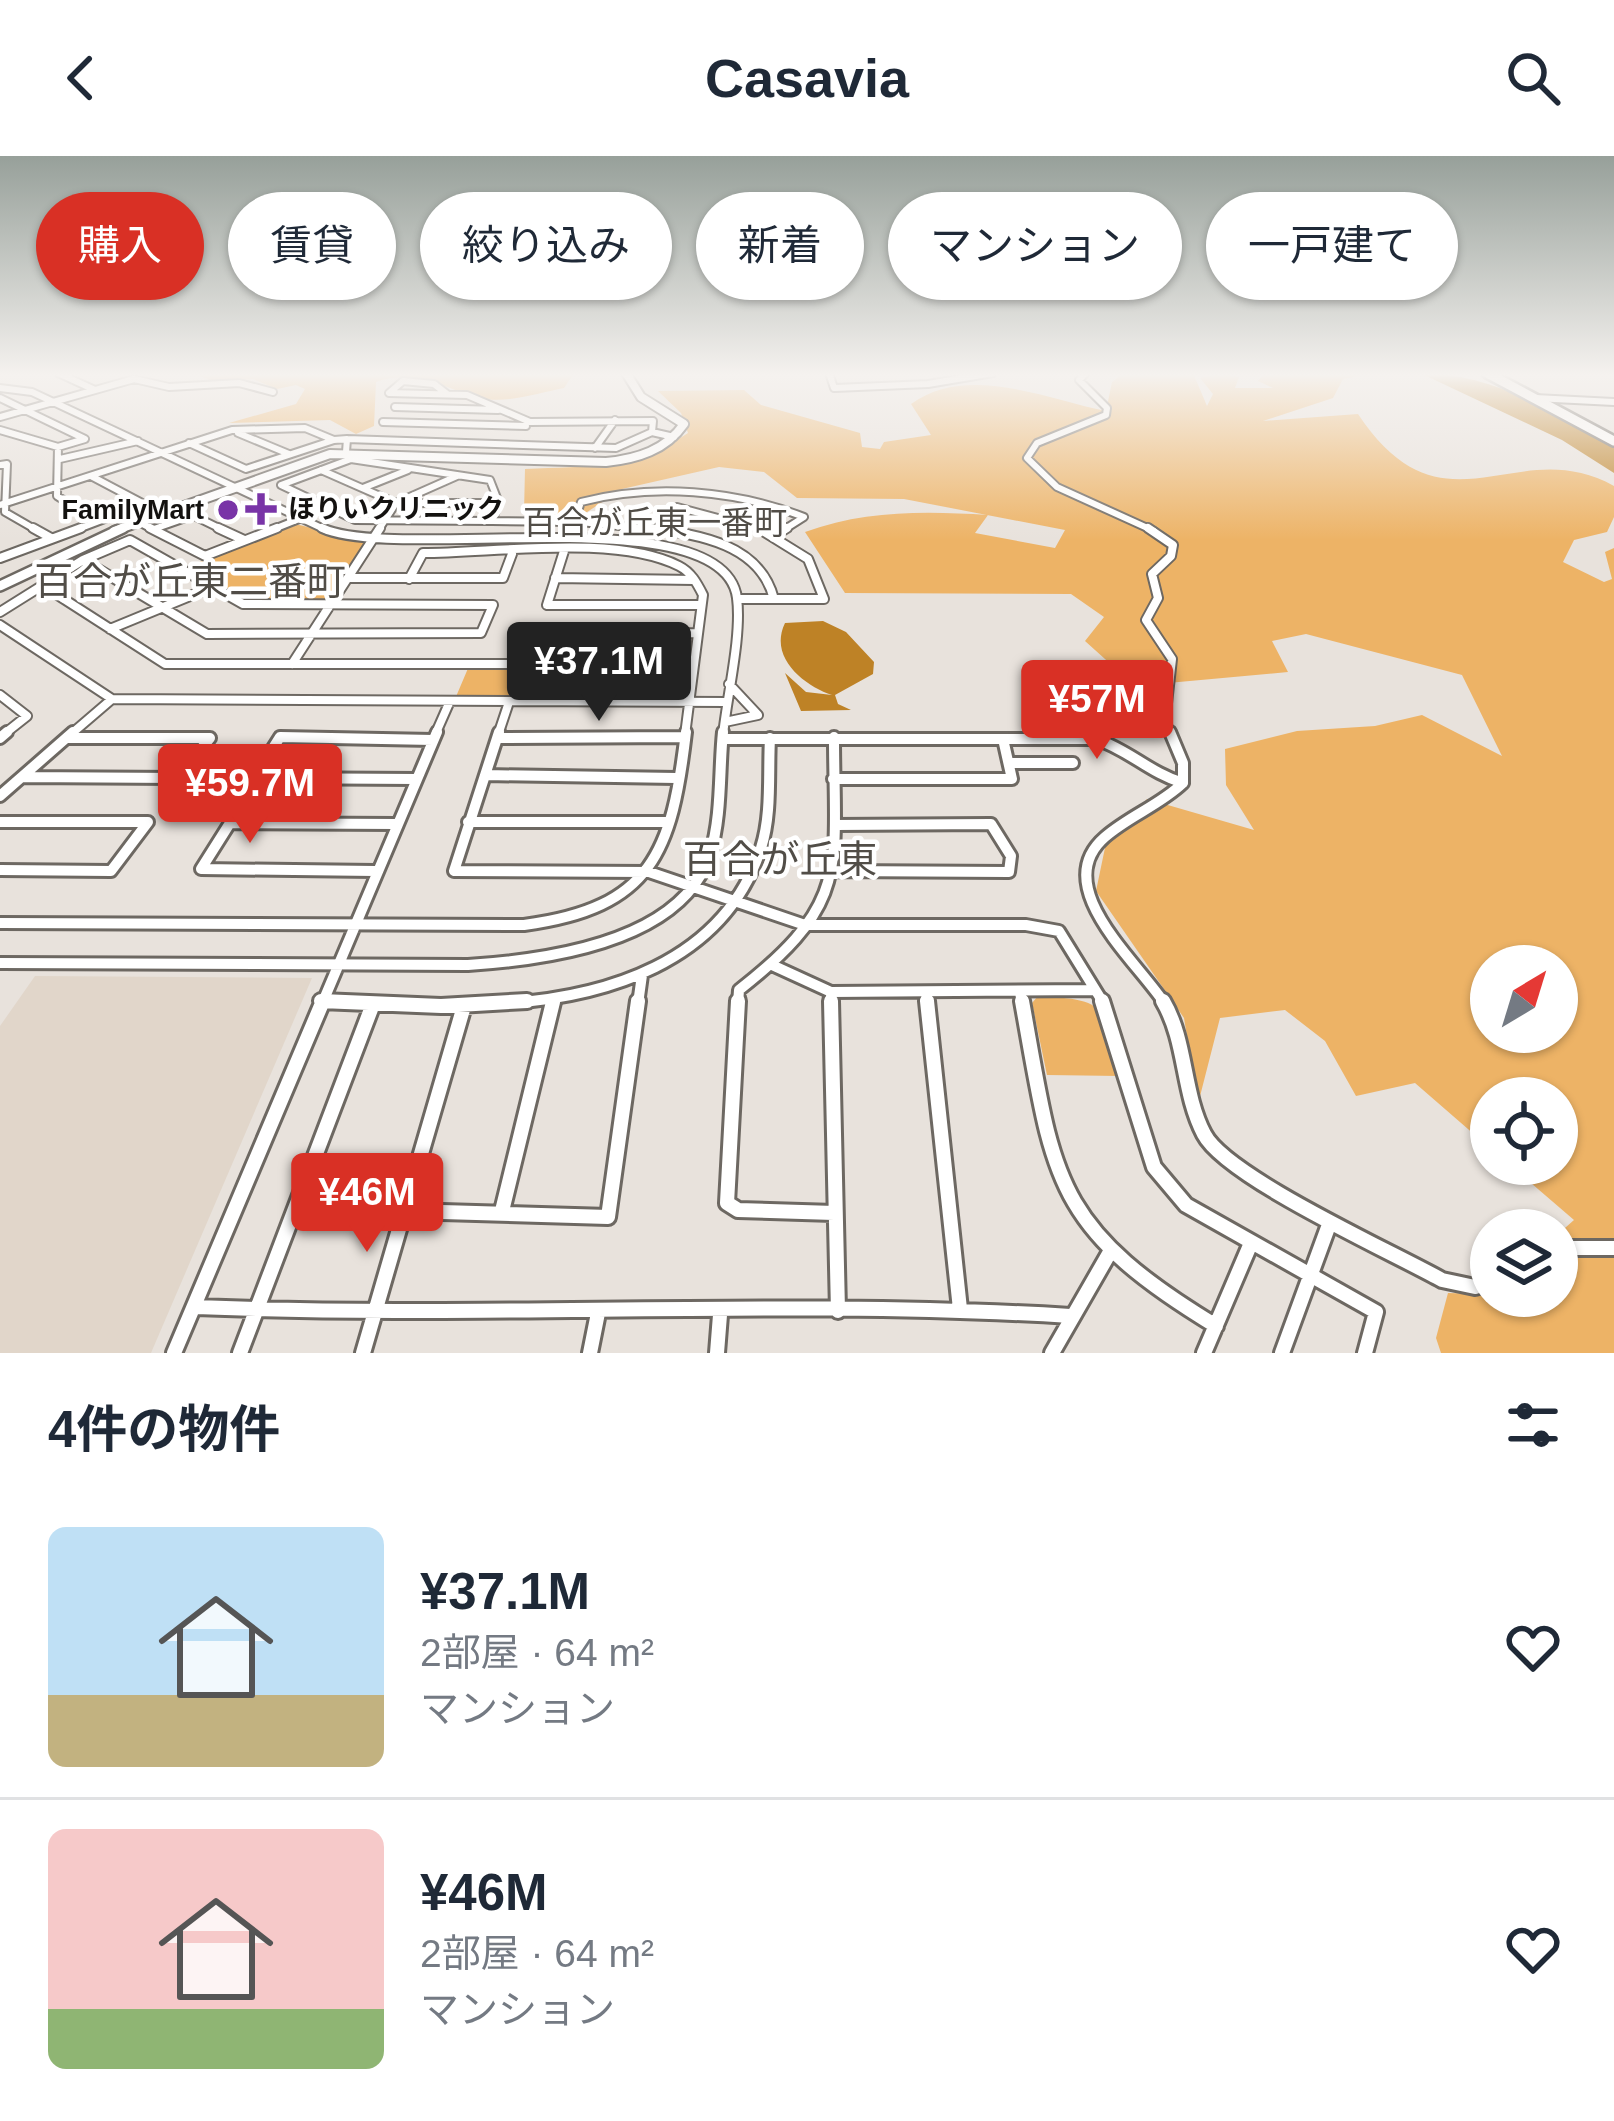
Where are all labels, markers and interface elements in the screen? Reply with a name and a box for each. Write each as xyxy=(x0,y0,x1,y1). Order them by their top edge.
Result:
icon: back xyxy=(48,45,114,111)
icon: search xyxy=(1500,45,1566,111)
text: Casavia xyxy=(705,48,909,108)
chip: 購入 xyxy=(36,192,204,300)
chip: 賃貸 xyxy=(228,192,396,300)
chip: 絞り込み xyxy=(420,192,672,300)
chip: 新着 xyxy=(696,192,864,300)
chip: マンション xyxy=(888,192,1182,300)
chip: 一戸建て xyxy=(1206,192,1458,300)
marker: ほりいクリニック xyxy=(245,493,277,525)
place label: ほりいクリニック xyxy=(288,494,504,524)
place label: FamilyMart xyxy=(61,495,204,525)
marker: FamilyMart xyxy=(215,497,241,523)
district label: 百合が丘東一番町 xyxy=(523,504,787,541)
district label: 百合が丘東二番町 xyxy=(34,560,346,603)
pin: ¥37.1M xyxy=(501,622,697,724)
text: ¥37.1M xyxy=(534,639,664,682)
pin: ¥57M xyxy=(1026,660,1168,762)
text: ¥57M xyxy=(1048,677,1146,720)
pin: ¥59.7M xyxy=(152,744,348,846)
text: ¥59.7M xyxy=(185,761,315,804)
district label: 百合が丘東 xyxy=(682,838,878,881)
north arrow xyxy=(1470,945,1578,1053)
map controls xyxy=(1470,945,1578,1317)
button: locate xyxy=(1470,1077,1578,1185)
pin: ¥46M xyxy=(296,1153,438,1255)
text: ¥46M xyxy=(318,1170,416,1213)
button: layers xyxy=(1470,1209,1578,1317)
icon: filters xyxy=(1500,1392,1566,1458)
text: 4件の物件 xyxy=(48,1401,280,1458)
text: ¥37.1M xyxy=(420,1563,590,1620)
icon: home xyxy=(144,1575,288,1719)
icon: heart xyxy=(1500,1614,1566,1680)
text: 2部屋 · 64 m² xyxy=(420,1631,654,1674)
text: マンション xyxy=(420,1687,615,1730)
text: ¥46M xyxy=(420,1864,548,1921)
icon: home xyxy=(144,1877,288,2021)
icon: heart xyxy=(1500,1916,1566,1982)
text: 2部屋 · 64 m² xyxy=(420,1932,654,1975)
text: マンション xyxy=(420,1988,615,2031)

